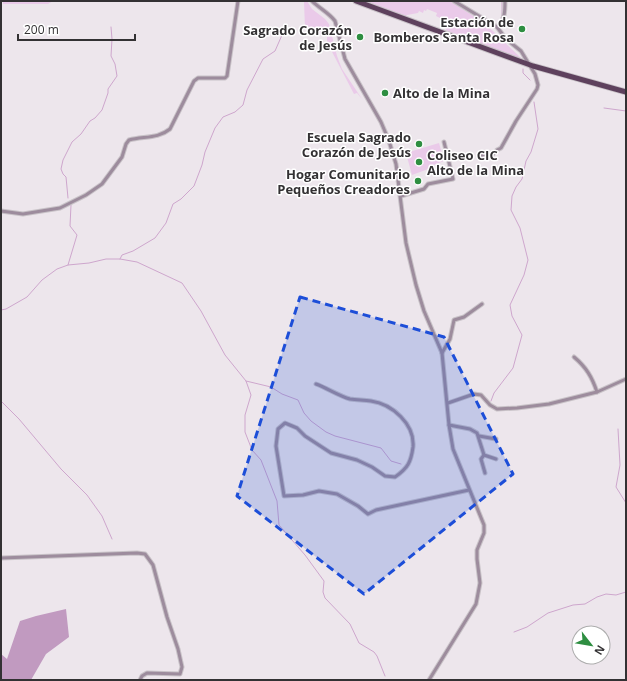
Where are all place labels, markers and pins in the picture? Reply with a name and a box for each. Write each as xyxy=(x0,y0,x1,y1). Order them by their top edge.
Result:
place label: Estación de Bomberos Santa Rosa xyxy=(373,13,514,46)
place label: Sagrado Corazón de Jesús xyxy=(243,21,352,54)
marker: Estación de Bomberos Santa Rosa xyxy=(517,24,527,34)
marker: Sagrado Corazón de Jesús xyxy=(355,32,365,42)
place label: Alto de la Mina xyxy=(393,84,490,102)
marker: Alto de la Mina xyxy=(380,88,390,98)
place label: Escuela Sagrado Corazón de Jesús xyxy=(302,128,411,161)
marker: Escuela Sagrado Corazón de Jesús xyxy=(414,139,424,149)
place label: Coliseo CIC Alto de la Mina xyxy=(427,146,524,179)
marker: Coliseo CIC Alto de la Mina xyxy=(414,157,424,167)
place label: Hogar Comunitario Pequeños Creadores xyxy=(277,165,410,198)
marker: Hogar Comunitario Pequeños Creadores xyxy=(413,176,423,186)

